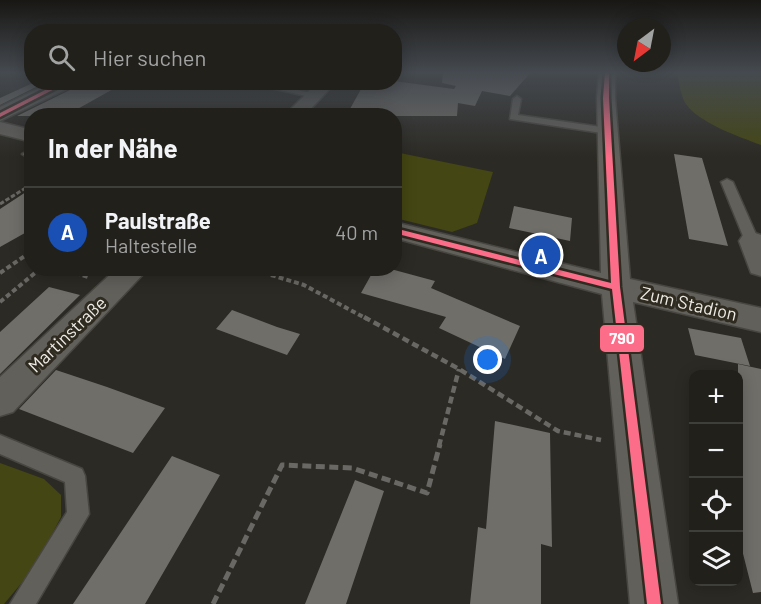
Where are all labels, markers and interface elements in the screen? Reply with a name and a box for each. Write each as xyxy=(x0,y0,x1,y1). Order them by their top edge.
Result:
north arrow xyxy=(617,18,671,72)
search box xyxy=(24,24,402,90)
icon: search xyxy=(45,41,78,74)
text: Hier suchen xyxy=(93,44,206,70)
text: In der Nähe xyxy=(48,132,178,163)
text: Paulstraße xyxy=(105,207,211,233)
text: A xyxy=(61,220,74,244)
text: 40 m xyxy=(335,220,378,244)
pin: A xyxy=(522,232,560,278)
text: Haltestelle xyxy=(105,233,197,257)
street label: Zum Stadion xyxy=(639,281,739,325)
street label: Martinstraße xyxy=(23,291,111,377)
line badge: 790 xyxy=(599,324,645,353)
text: 790 xyxy=(609,328,635,347)
your location xyxy=(473,345,502,374)
map controls xyxy=(689,370,743,586)
button: + xyxy=(689,370,743,424)
button: − xyxy=(689,424,743,478)
button: locate xyxy=(689,478,743,532)
button: layers xyxy=(689,532,743,586)

